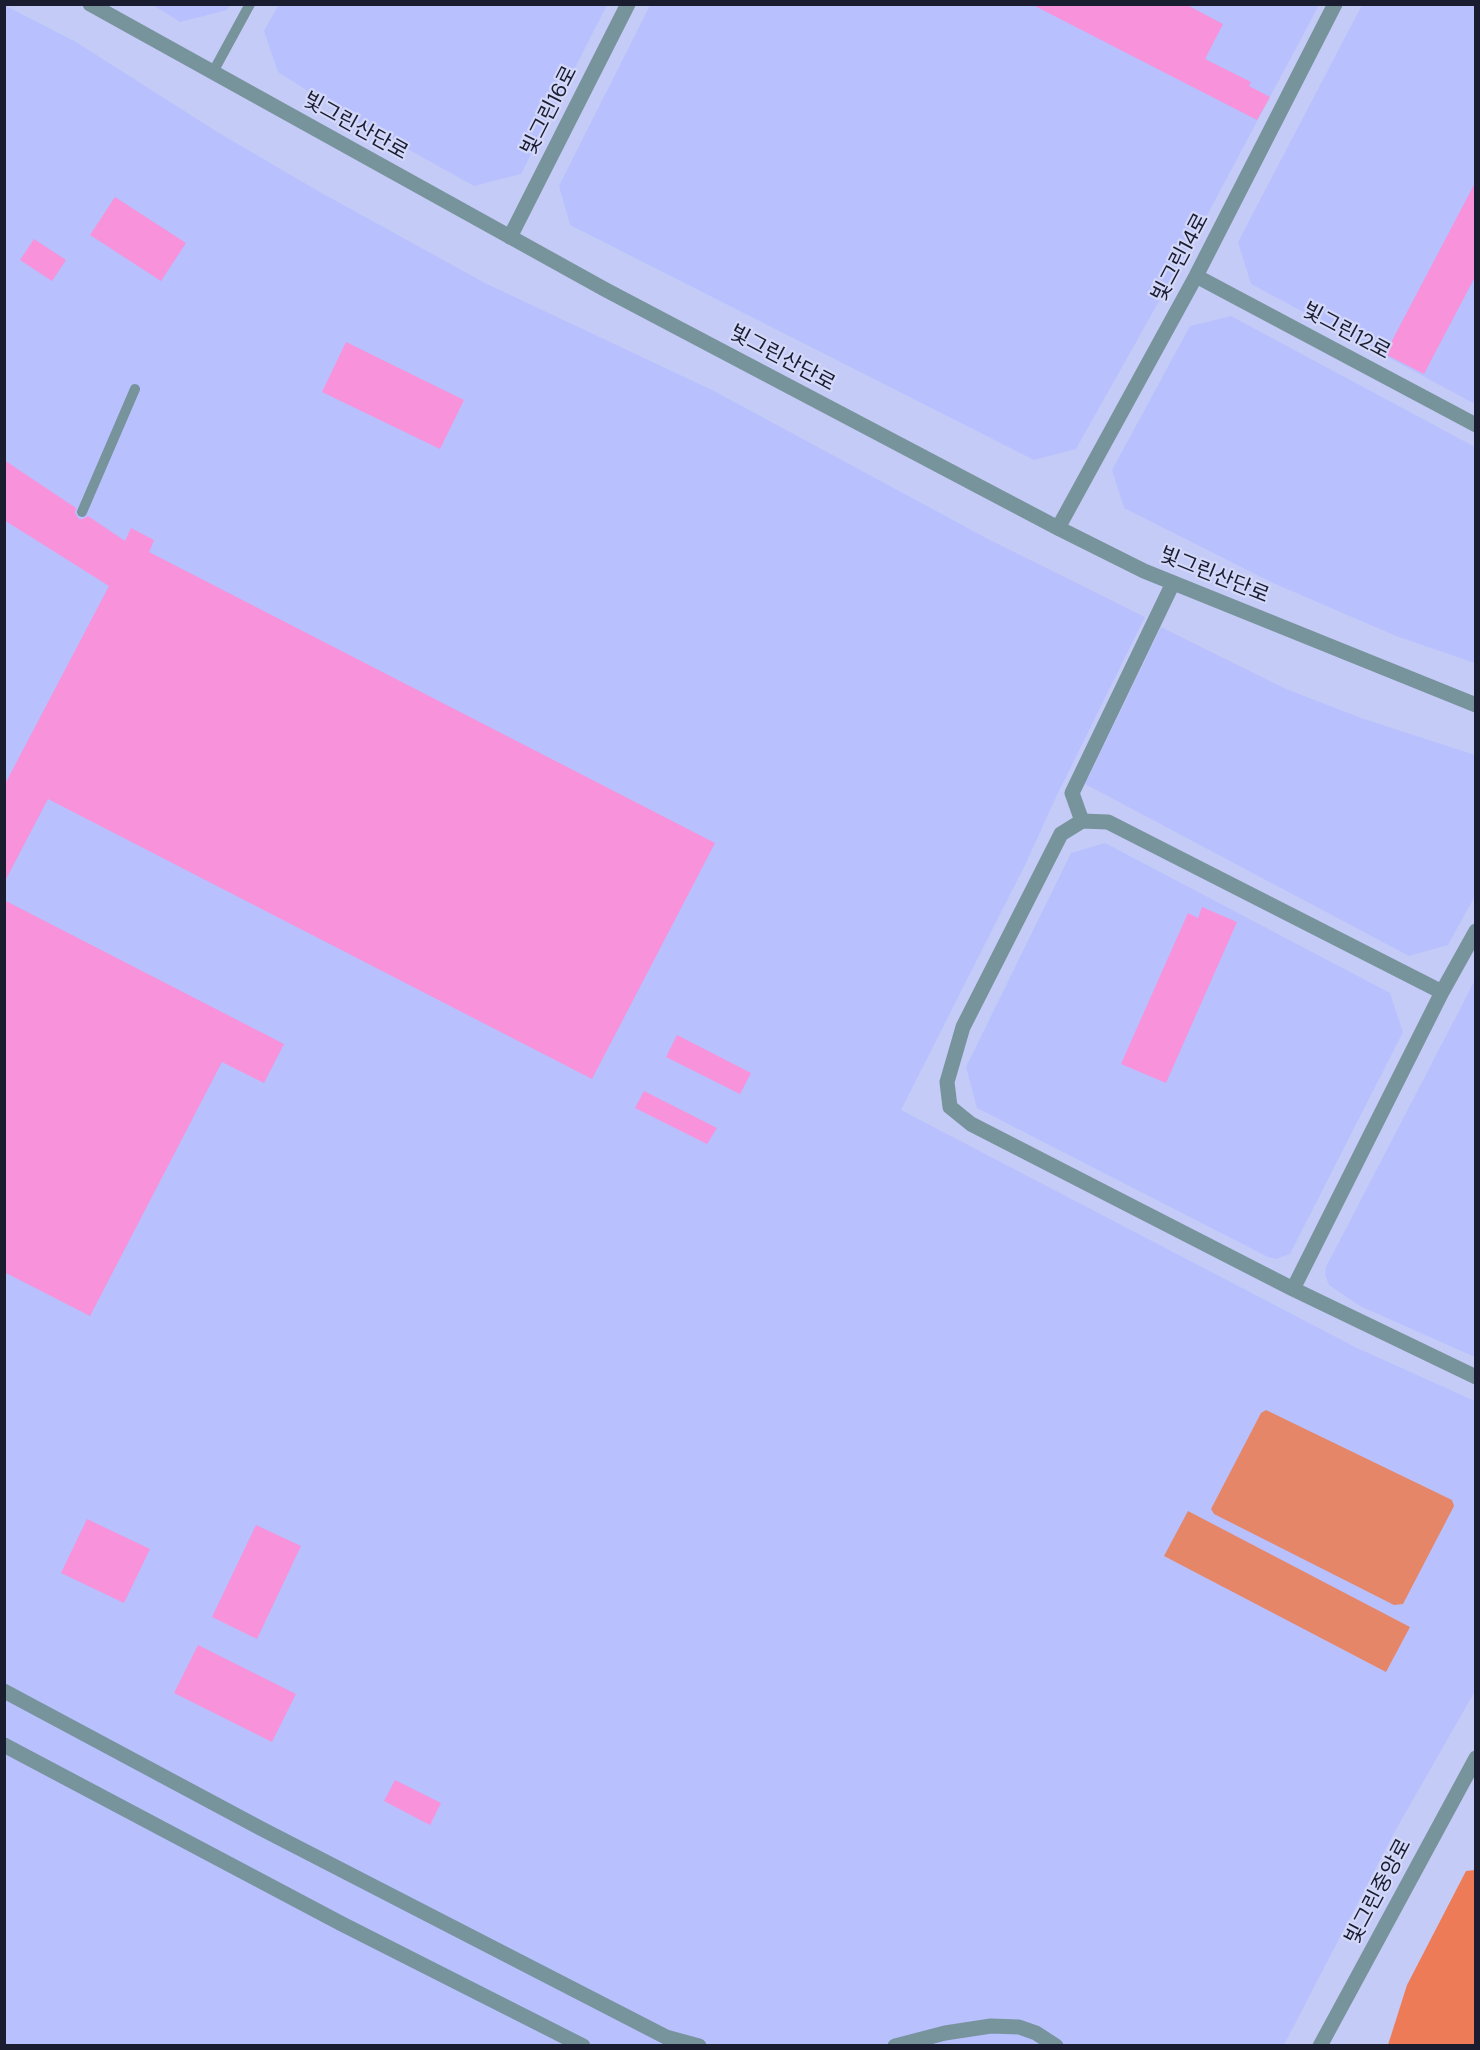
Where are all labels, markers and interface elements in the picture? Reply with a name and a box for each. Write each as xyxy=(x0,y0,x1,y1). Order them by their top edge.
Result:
street label: 빛그린16로 xyxy=(517,62,583,160)
street label: 빛그린산단로 xyxy=(298,88,412,166)
street label: 빛그린14로 xyxy=(1147,209,1215,307)
street label: 빛그린12로 xyxy=(1298,298,1394,366)
street label: 빛그린산단로 xyxy=(725,321,839,397)
street label: 빛그린산단로 xyxy=(1156,543,1272,609)
street label: 빛그린중앙로 xyxy=(1341,1835,1417,1949)

